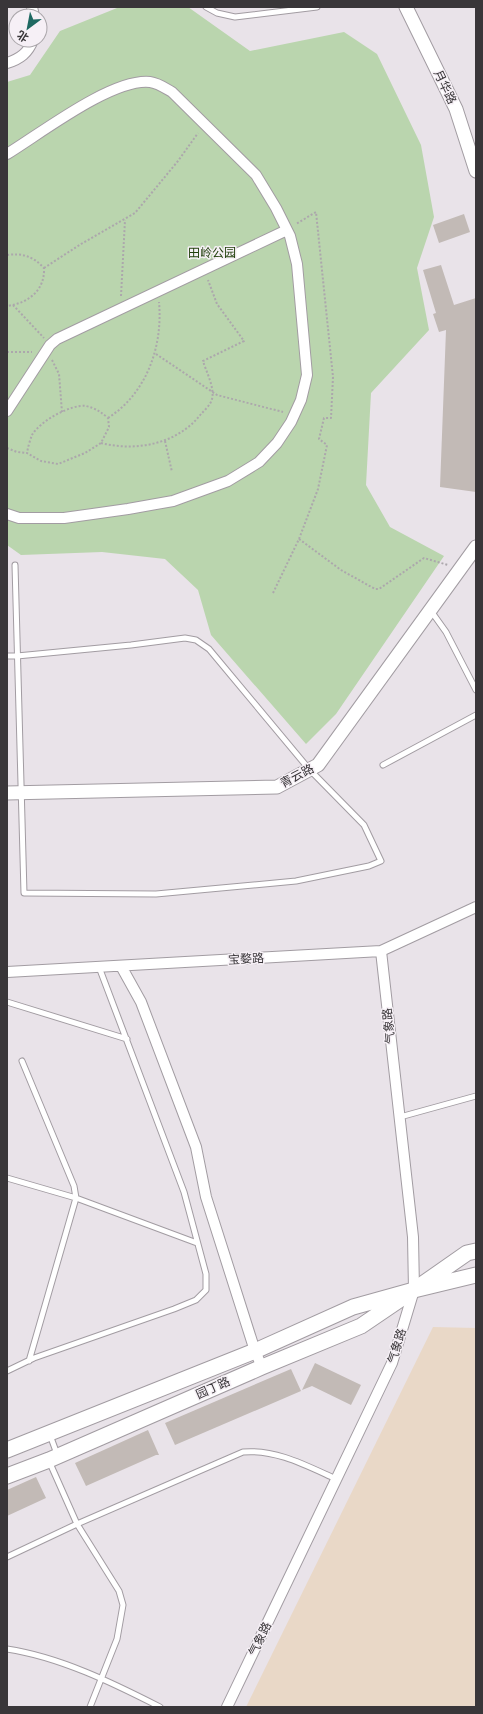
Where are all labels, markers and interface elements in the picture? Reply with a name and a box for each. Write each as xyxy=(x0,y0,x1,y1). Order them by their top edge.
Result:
north arrow xyxy=(8,8,48,48)
text: 北 xyxy=(15,28,31,44)
street label: 月华路 xyxy=(431,68,459,106)
park label: 田岭公园 xyxy=(188,246,236,260)
street label: 青云路 xyxy=(278,761,316,791)
street label: 宝婺路 xyxy=(228,951,264,967)
street label: 气象路 xyxy=(380,1007,398,1045)
street label: 气象路 xyxy=(385,1327,409,1365)
street label: 园丁路 xyxy=(194,1374,232,1402)
street label: 气象路 xyxy=(246,1620,274,1658)

